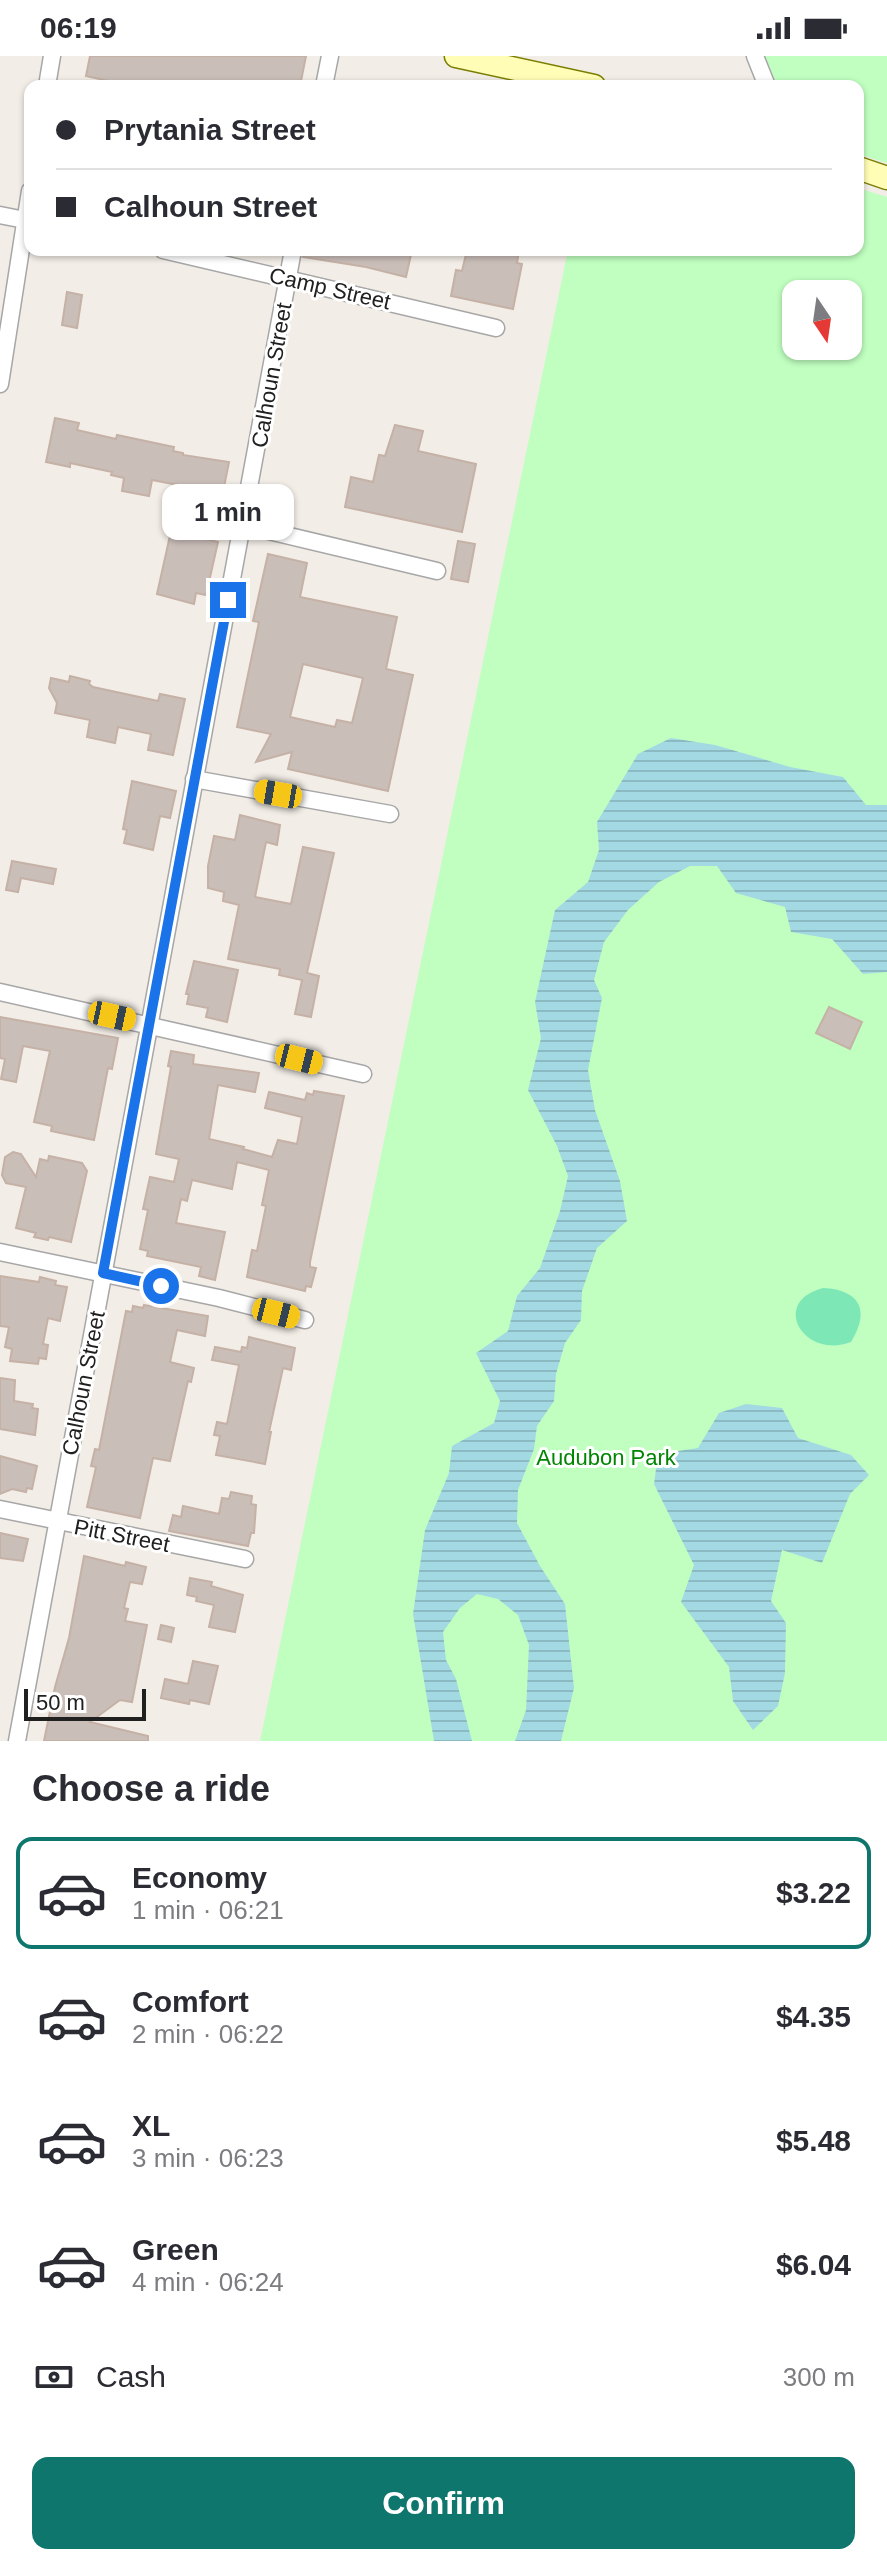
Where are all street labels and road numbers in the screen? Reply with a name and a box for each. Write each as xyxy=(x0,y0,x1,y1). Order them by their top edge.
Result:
street label: Camp Street xyxy=(267,262,393,315)
street label: Calhoun Street xyxy=(246,301,297,450)
street label: Calhoun Street xyxy=(57,1309,110,1458)
street label: Pitt Street xyxy=(72,1514,172,1557)

